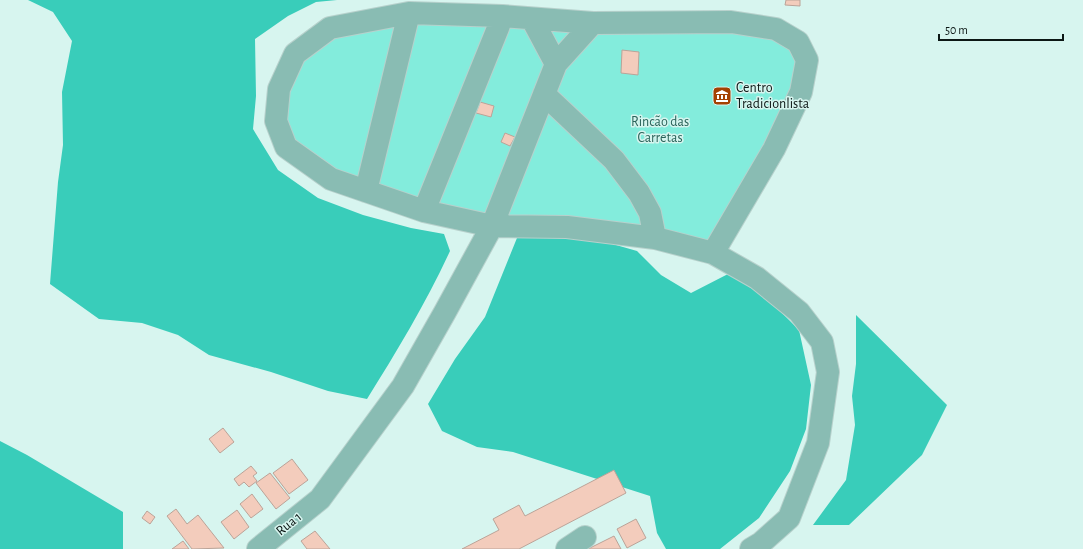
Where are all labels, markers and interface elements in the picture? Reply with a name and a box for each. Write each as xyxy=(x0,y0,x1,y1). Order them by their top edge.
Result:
scale bar xyxy=(939,16,1063,42)
text: 50 m xyxy=(945,24,968,36)
place label: Centro Tradicionlista xyxy=(736,81,810,111)
museum icon: Centro Tradicionlista xyxy=(711,85,733,107)
park label: Rincão das Carretas xyxy=(631,115,689,145)
street label: Rua 1 xyxy=(274,510,304,538)

